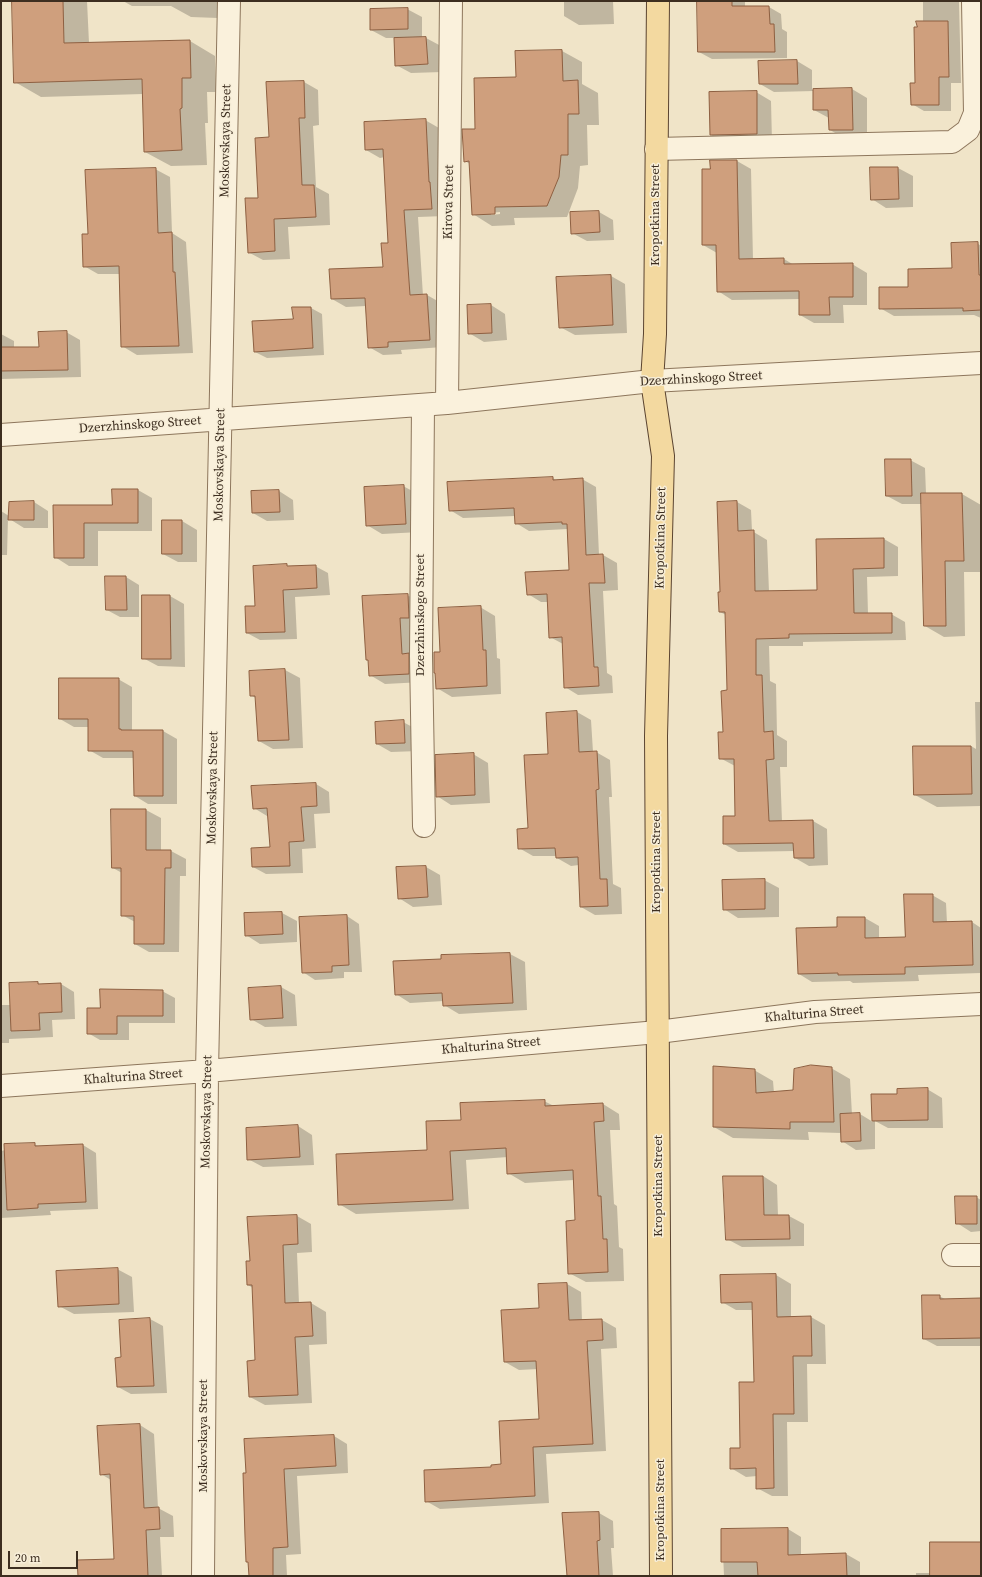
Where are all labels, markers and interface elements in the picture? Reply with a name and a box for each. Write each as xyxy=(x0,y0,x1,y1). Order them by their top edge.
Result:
street label: Moskovskaya Street xyxy=(217,84,235,198)
street label: Kropotkina Street xyxy=(648,164,664,266)
street label: Kirova Street xyxy=(441,165,457,239)
street label: Dzerzhinskogo Street xyxy=(639,368,763,390)
street label: Moskovskaya Street xyxy=(211,408,229,522)
street label: Dzerzhinskogo Street xyxy=(78,413,202,437)
street label: Kropotkina Street xyxy=(652,487,670,589)
street label: Dzerzhinskogo Street xyxy=(413,554,429,676)
street label: Moskovskaya Street xyxy=(204,731,222,845)
street label: Kropotkina Street xyxy=(649,811,665,913)
street label: Khalturina Street xyxy=(764,1002,864,1026)
street label: Khalturina Street xyxy=(441,1034,541,1058)
street label: Moskovskaya Street xyxy=(198,1055,216,1169)
street label: Khalturina Street xyxy=(83,1066,183,1088)
street label: Kropotkina Street xyxy=(651,1135,667,1237)
street label: Moskovskaya Street xyxy=(196,1379,212,1493)
street label: Kropotkina Street xyxy=(653,1459,669,1561)
scale bar xyxy=(10,1543,80,1569)
text: 20 m xyxy=(15,1550,41,1566)

